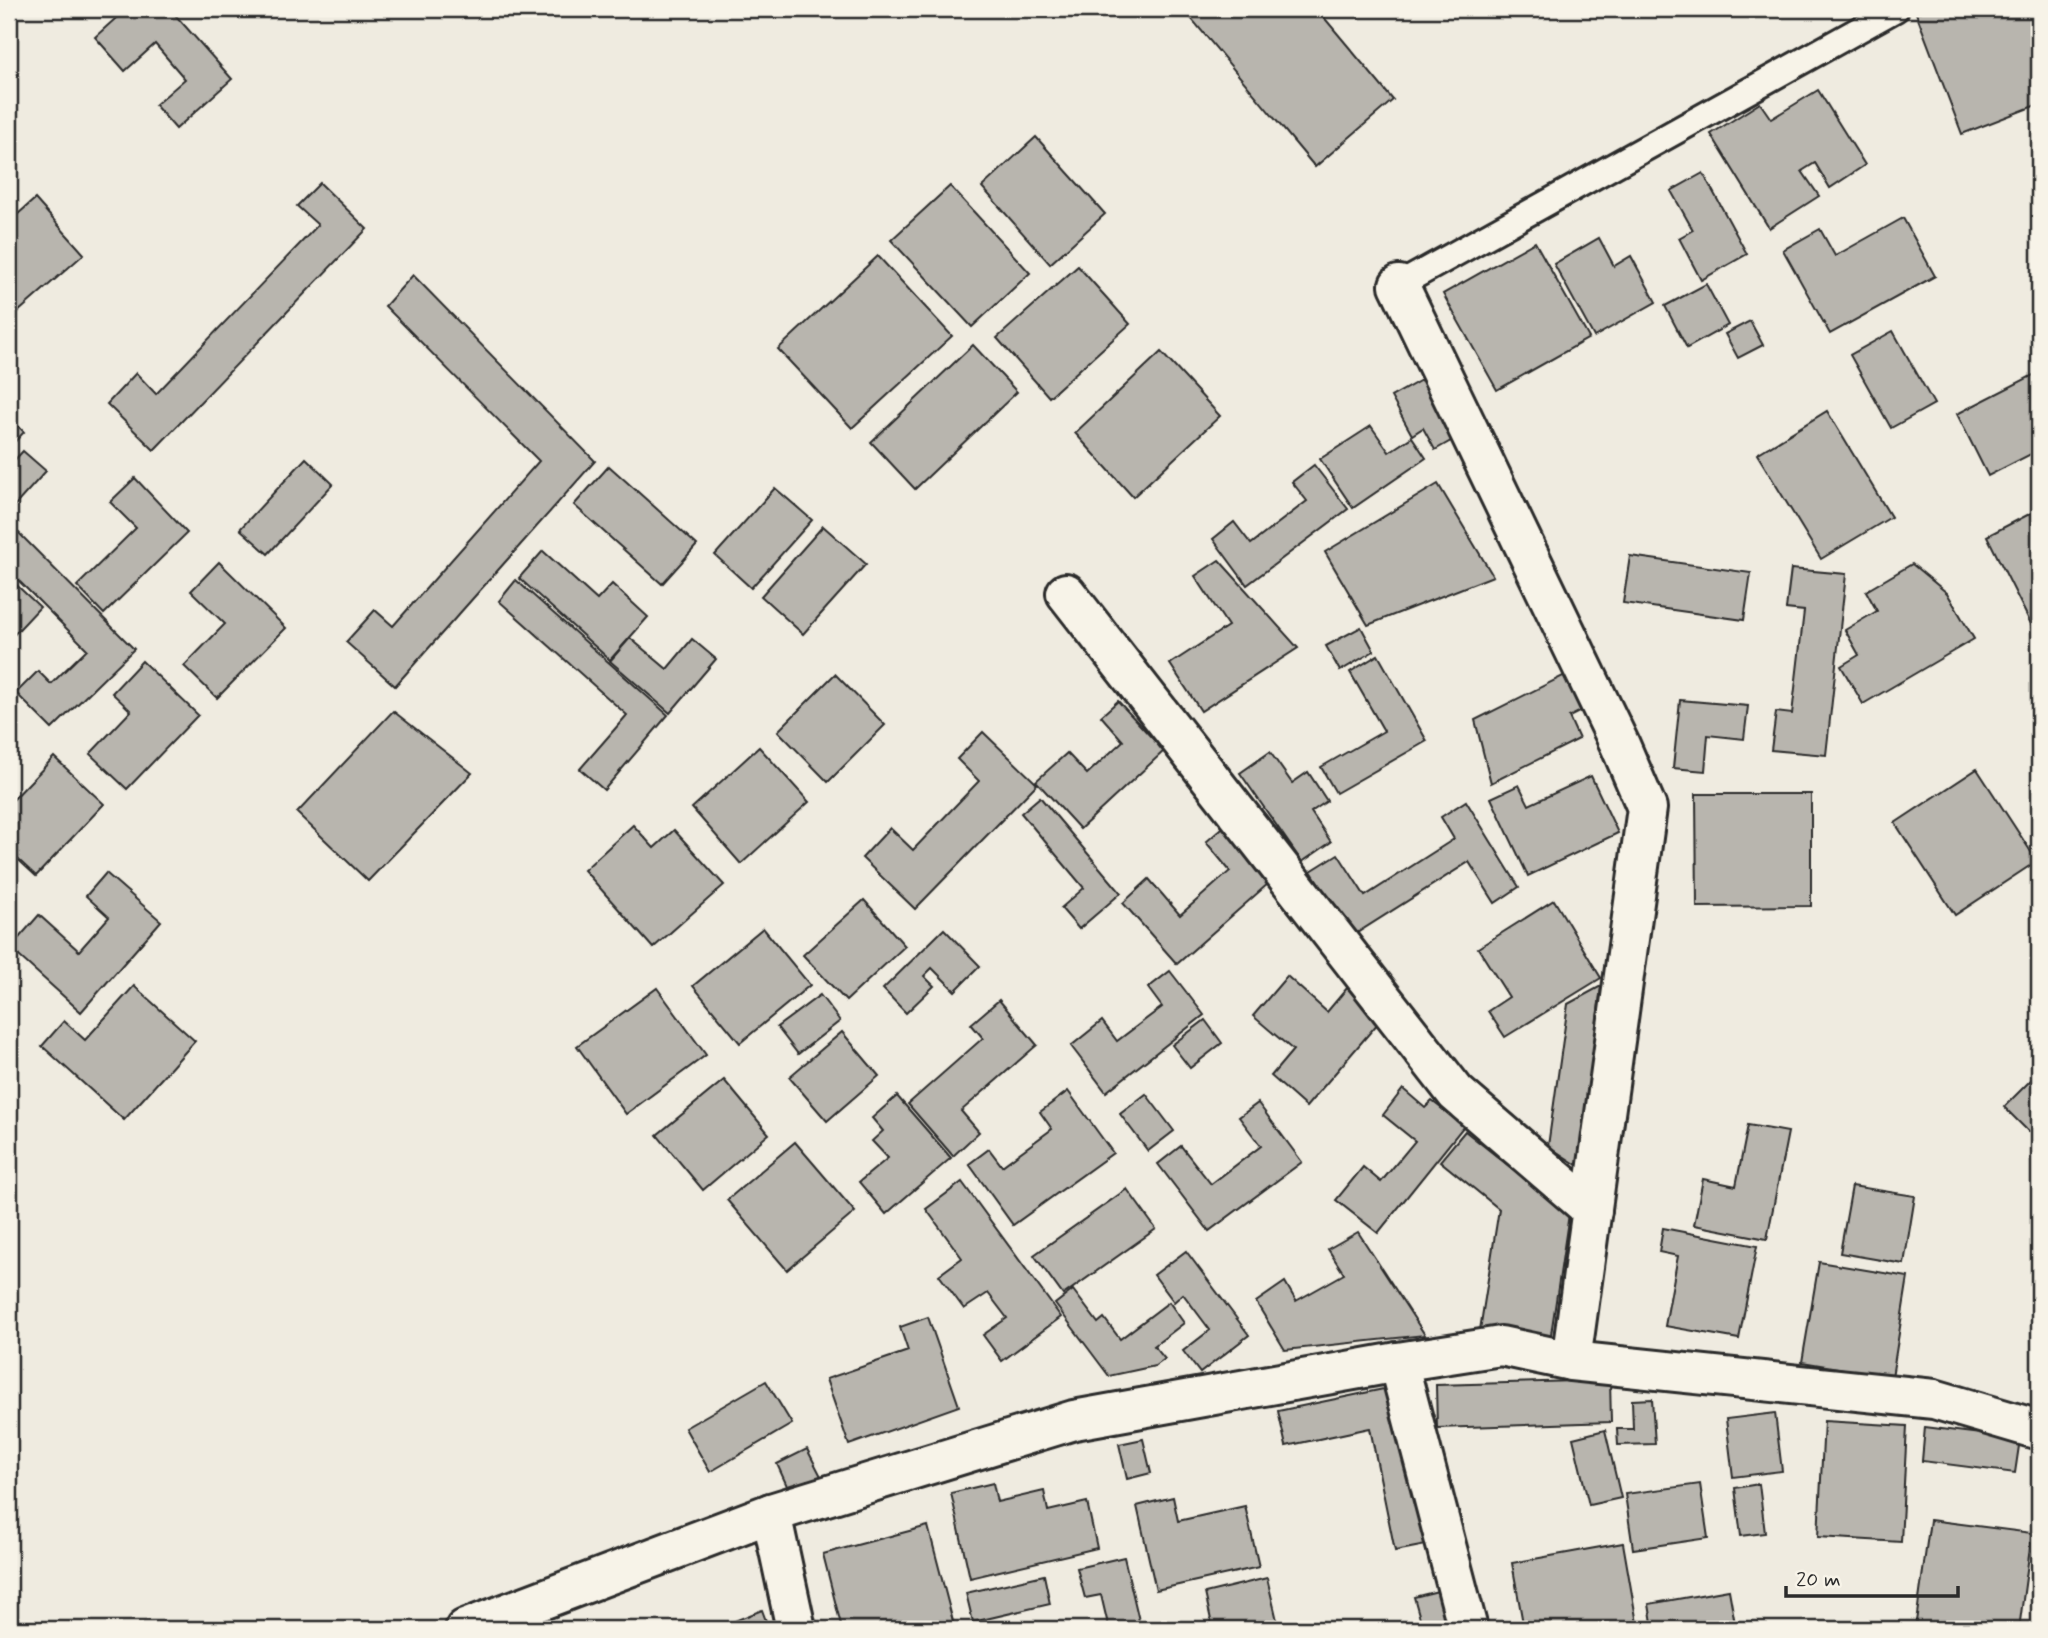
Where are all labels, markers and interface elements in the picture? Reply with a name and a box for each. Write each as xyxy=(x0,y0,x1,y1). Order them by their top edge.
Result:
scale bar xyxy=(1786,1554,1957,1598)
text: 20 m xyxy=(1796,1566,1841,1594)

